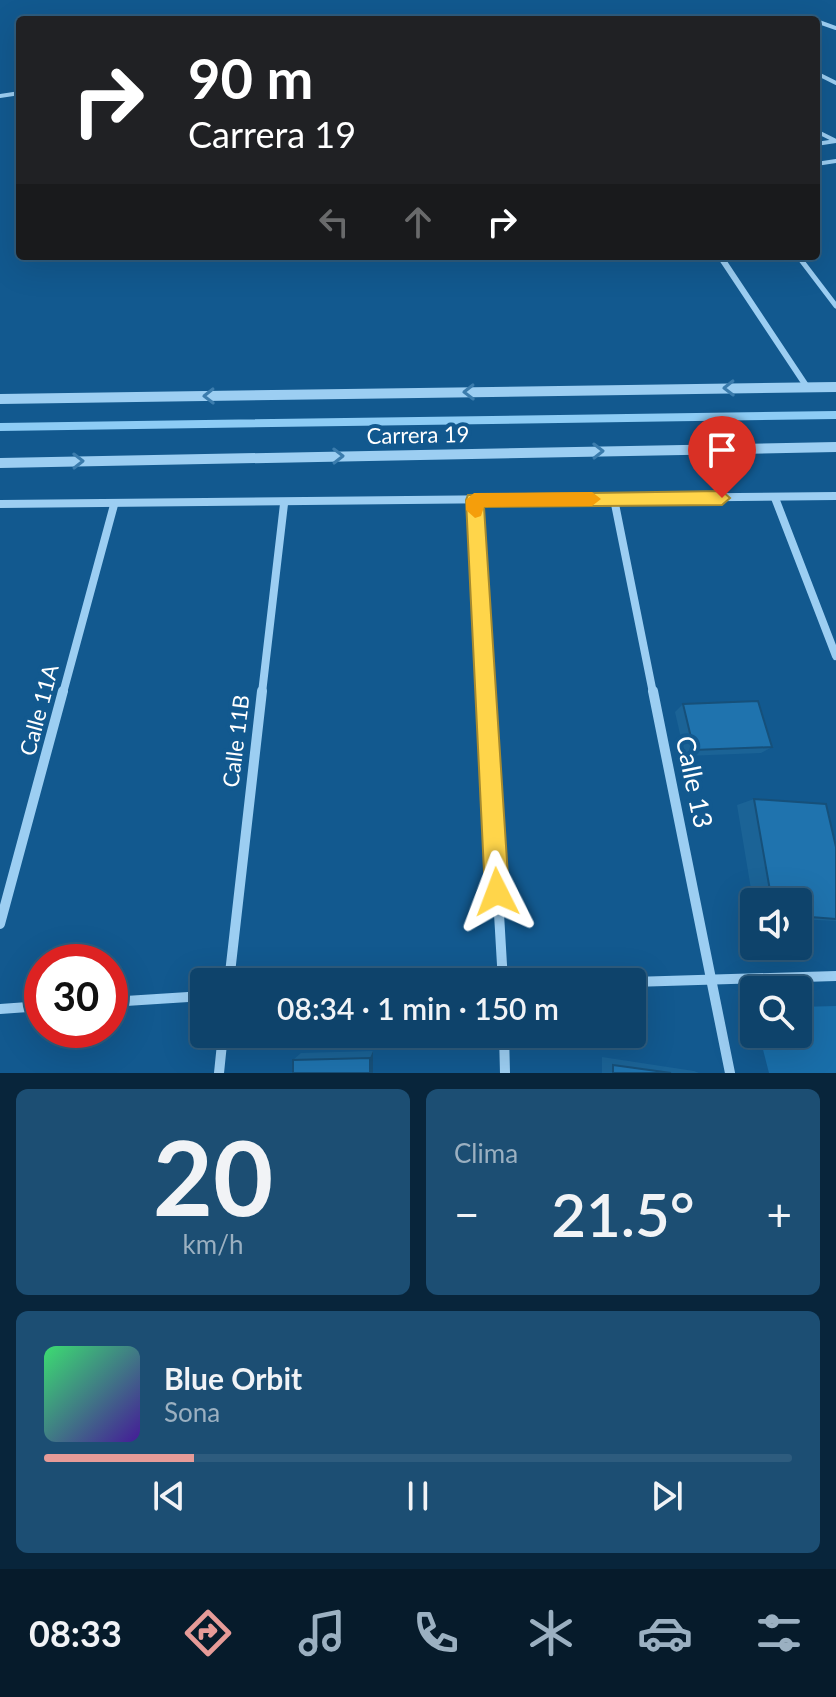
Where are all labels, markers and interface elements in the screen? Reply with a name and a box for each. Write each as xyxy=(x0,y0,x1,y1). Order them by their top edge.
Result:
text: 90 m xyxy=(188,44,313,111)
icon: right xyxy=(56,48,160,152)
text: Carrera 19 xyxy=(188,112,356,156)
icon: left xyxy=(312,200,356,244)
icon: ahead xyxy=(396,200,440,244)
icon: right xyxy=(480,200,524,244)
one-way arrow xyxy=(722,379,735,397)
one-way arrow xyxy=(462,383,475,401)
one-way arrow xyxy=(202,387,215,405)
pin xyxy=(688,416,756,498)
street label: Carrera 19 xyxy=(366,420,470,449)
icon: arrive xyxy=(700,428,744,472)
one-way arrow xyxy=(592,443,605,460)
one-way arrow xyxy=(332,448,345,465)
one-way arrow xyxy=(72,453,85,470)
street label: Calle 11A xyxy=(13,661,64,759)
street label: Calle 11B xyxy=(216,693,255,789)
street label: Calle 13 xyxy=(670,733,720,831)
position arrow xyxy=(455,850,539,934)
map controls xyxy=(740,888,812,1048)
button: sound xyxy=(740,888,812,960)
speed limit sign: 30 xyxy=(24,944,128,1048)
button: search xyxy=(740,976,812,1048)
text: 08:34 · 1 min · 150 m xyxy=(277,990,559,1026)
text: 20 xyxy=(153,1113,273,1238)
text: Clima xyxy=(454,1137,518,1169)
text: 21.5° xyxy=(551,1178,695,1250)
text: − xyxy=(454,1188,480,1240)
text: + xyxy=(766,1188,792,1240)
text: km/h xyxy=(183,1228,243,1260)
text: Blue Orbit xyxy=(164,1360,302,1396)
text: Sona xyxy=(164,1396,220,1428)
icon: previous xyxy=(147,1474,191,1518)
icon: pause xyxy=(396,1474,440,1518)
icon: next xyxy=(645,1474,689,1518)
icon: directions xyxy=(180,1605,236,1661)
icon: music xyxy=(294,1605,350,1661)
icon: phone xyxy=(408,1605,464,1661)
icon: climate xyxy=(523,1605,579,1661)
icon: car xyxy=(637,1605,693,1661)
icon: filters xyxy=(751,1605,807,1661)
text: 08:33 xyxy=(29,1611,122,1655)

